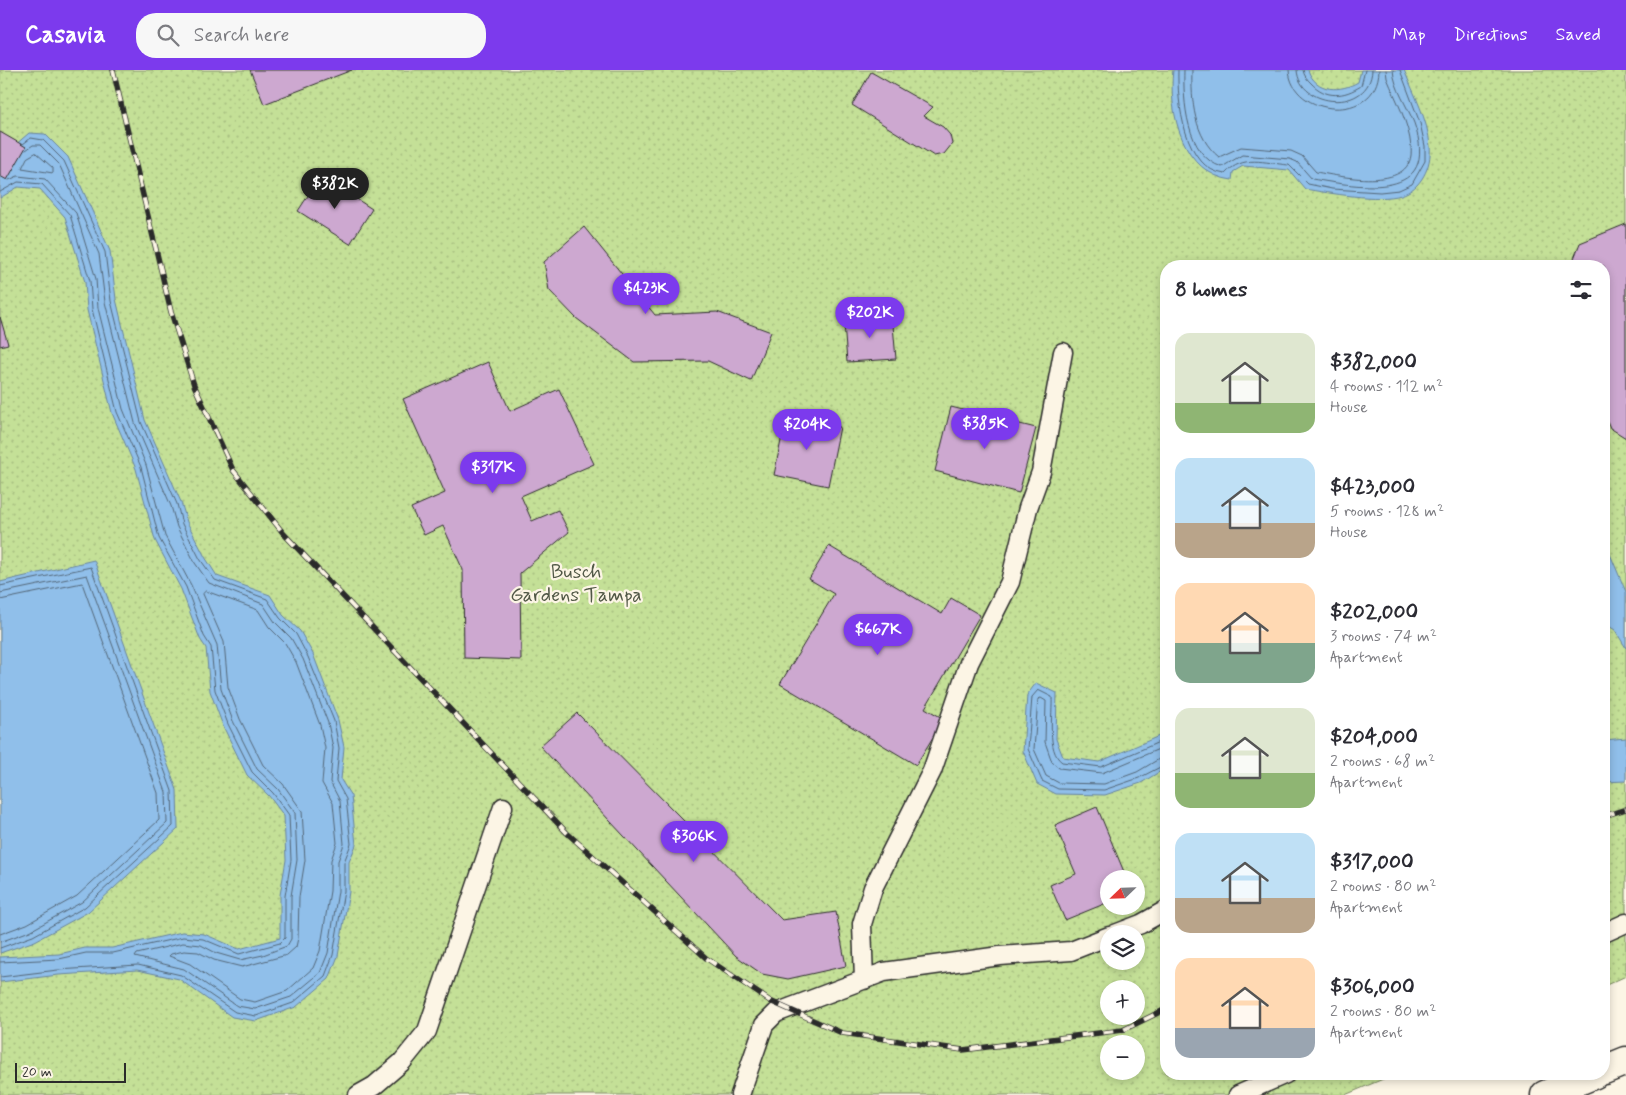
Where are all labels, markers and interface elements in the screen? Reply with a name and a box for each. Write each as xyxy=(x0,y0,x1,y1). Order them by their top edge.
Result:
search box xyxy=(136,13,486,58)
text: Casavia xyxy=(25,20,106,51)
icon: search xyxy=(154,21,182,49)
text: Search here xyxy=(194,23,289,48)
text: Map xyxy=(1393,23,1426,47)
text: Directions xyxy=(1454,23,1528,47)
text: Saved xyxy=(1556,23,1601,47)
pin: $382K xyxy=(300,168,370,210)
text: $382K xyxy=(312,173,358,194)
pin: $423K xyxy=(611,272,681,315)
text: 8 homes xyxy=(1175,276,1247,304)
icon: filters xyxy=(1567,276,1595,304)
text: $423K xyxy=(624,278,669,299)
pin: $202K xyxy=(835,296,905,339)
text: $202K xyxy=(846,302,894,323)
text: $382,000 xyxy=(1330,348,1417,376)
icon: home xyxy=(1215,353,1275,413)
text: 4 rooms · 112 m² xyxy=(1330,376,1443,397)
text: House xyxy=(1330,397,1368,418)
pin: $204K xyxy=(772,408,842,451)
pin: $385K xyxy=(950,408,1020,450)
text: $385K xyxy=(962,413,1008,434)
text: $204K xyxy=(783,414,831,435)
pin: $317K xyxy=(458,452,528,494)
text: $317K xyxy=(471,457,515,478)
text: $423,000 xyxy=(1330,473,1415,501)
icon: home xyxy=(1215,478,1275,538)
text: 5 rooms · 128 m² xyxy=(1330,501,1444,522)
text: House xyxy=(1330,522,1368,543)
park label: Busch Gardens Tampa xyxy=(510,559,642,609)
text: $202,000 xyxy=(1330,598,1418,626)
icon: home xyxy=(1215,603,1275,663)
pin: $667K xyxy=(843,614,913,656)
text: $667K xyxy=(855,619,901,640)
text: 3 rooms · 74 m² xyxy=(1330,626,1437,647)
text: Apartment xyxy=(1330,647,1403,668)
text: $204,000 xyxy=(1330,723,1418,751)
icon: home xyxy=(1215,728,1275,788)
text: 2 rooms · 68 m² xyxy=(1330,751,1435,772)
text: Apartment xyxy=(1330,772,1403,793)
pin: $306K xyxy=(659,820,729,863)
text: $306K xyxy=(672,826,716,847)
text: $317,000 xyxy=(1330,848,1414,876)
icon: home xyxy=(1215,853,1275,913)
north arrow xyxy=(1100,870,1145,915)
map controls xyxy=(1100,870,1145,1080)
text: 2 rooms · 80 m² xyxy=(1330,876,1436,897)
text: Apartment xyxy=(1330,897,1403,918)
button: layers xyxy=(1100,925,1145,970)
text: $306,000 xyxy=(1330,973,1415,1001)
icon: home xyxy=(1215,978,1275,1038)
button: + xyxy=(1100,980,1145,1025)
text: 2 rooms · 80 m² xyxy=(1330,1001,1436,1022)
text: Apartment xyxy=(1330,1022,1403,1043)
button: − xyxy=(1100,1035,1145,1080)
scale bar xyxy=(15,1060,126,1083)
text: 20 m xyxy=(22,1063,52,1081)

